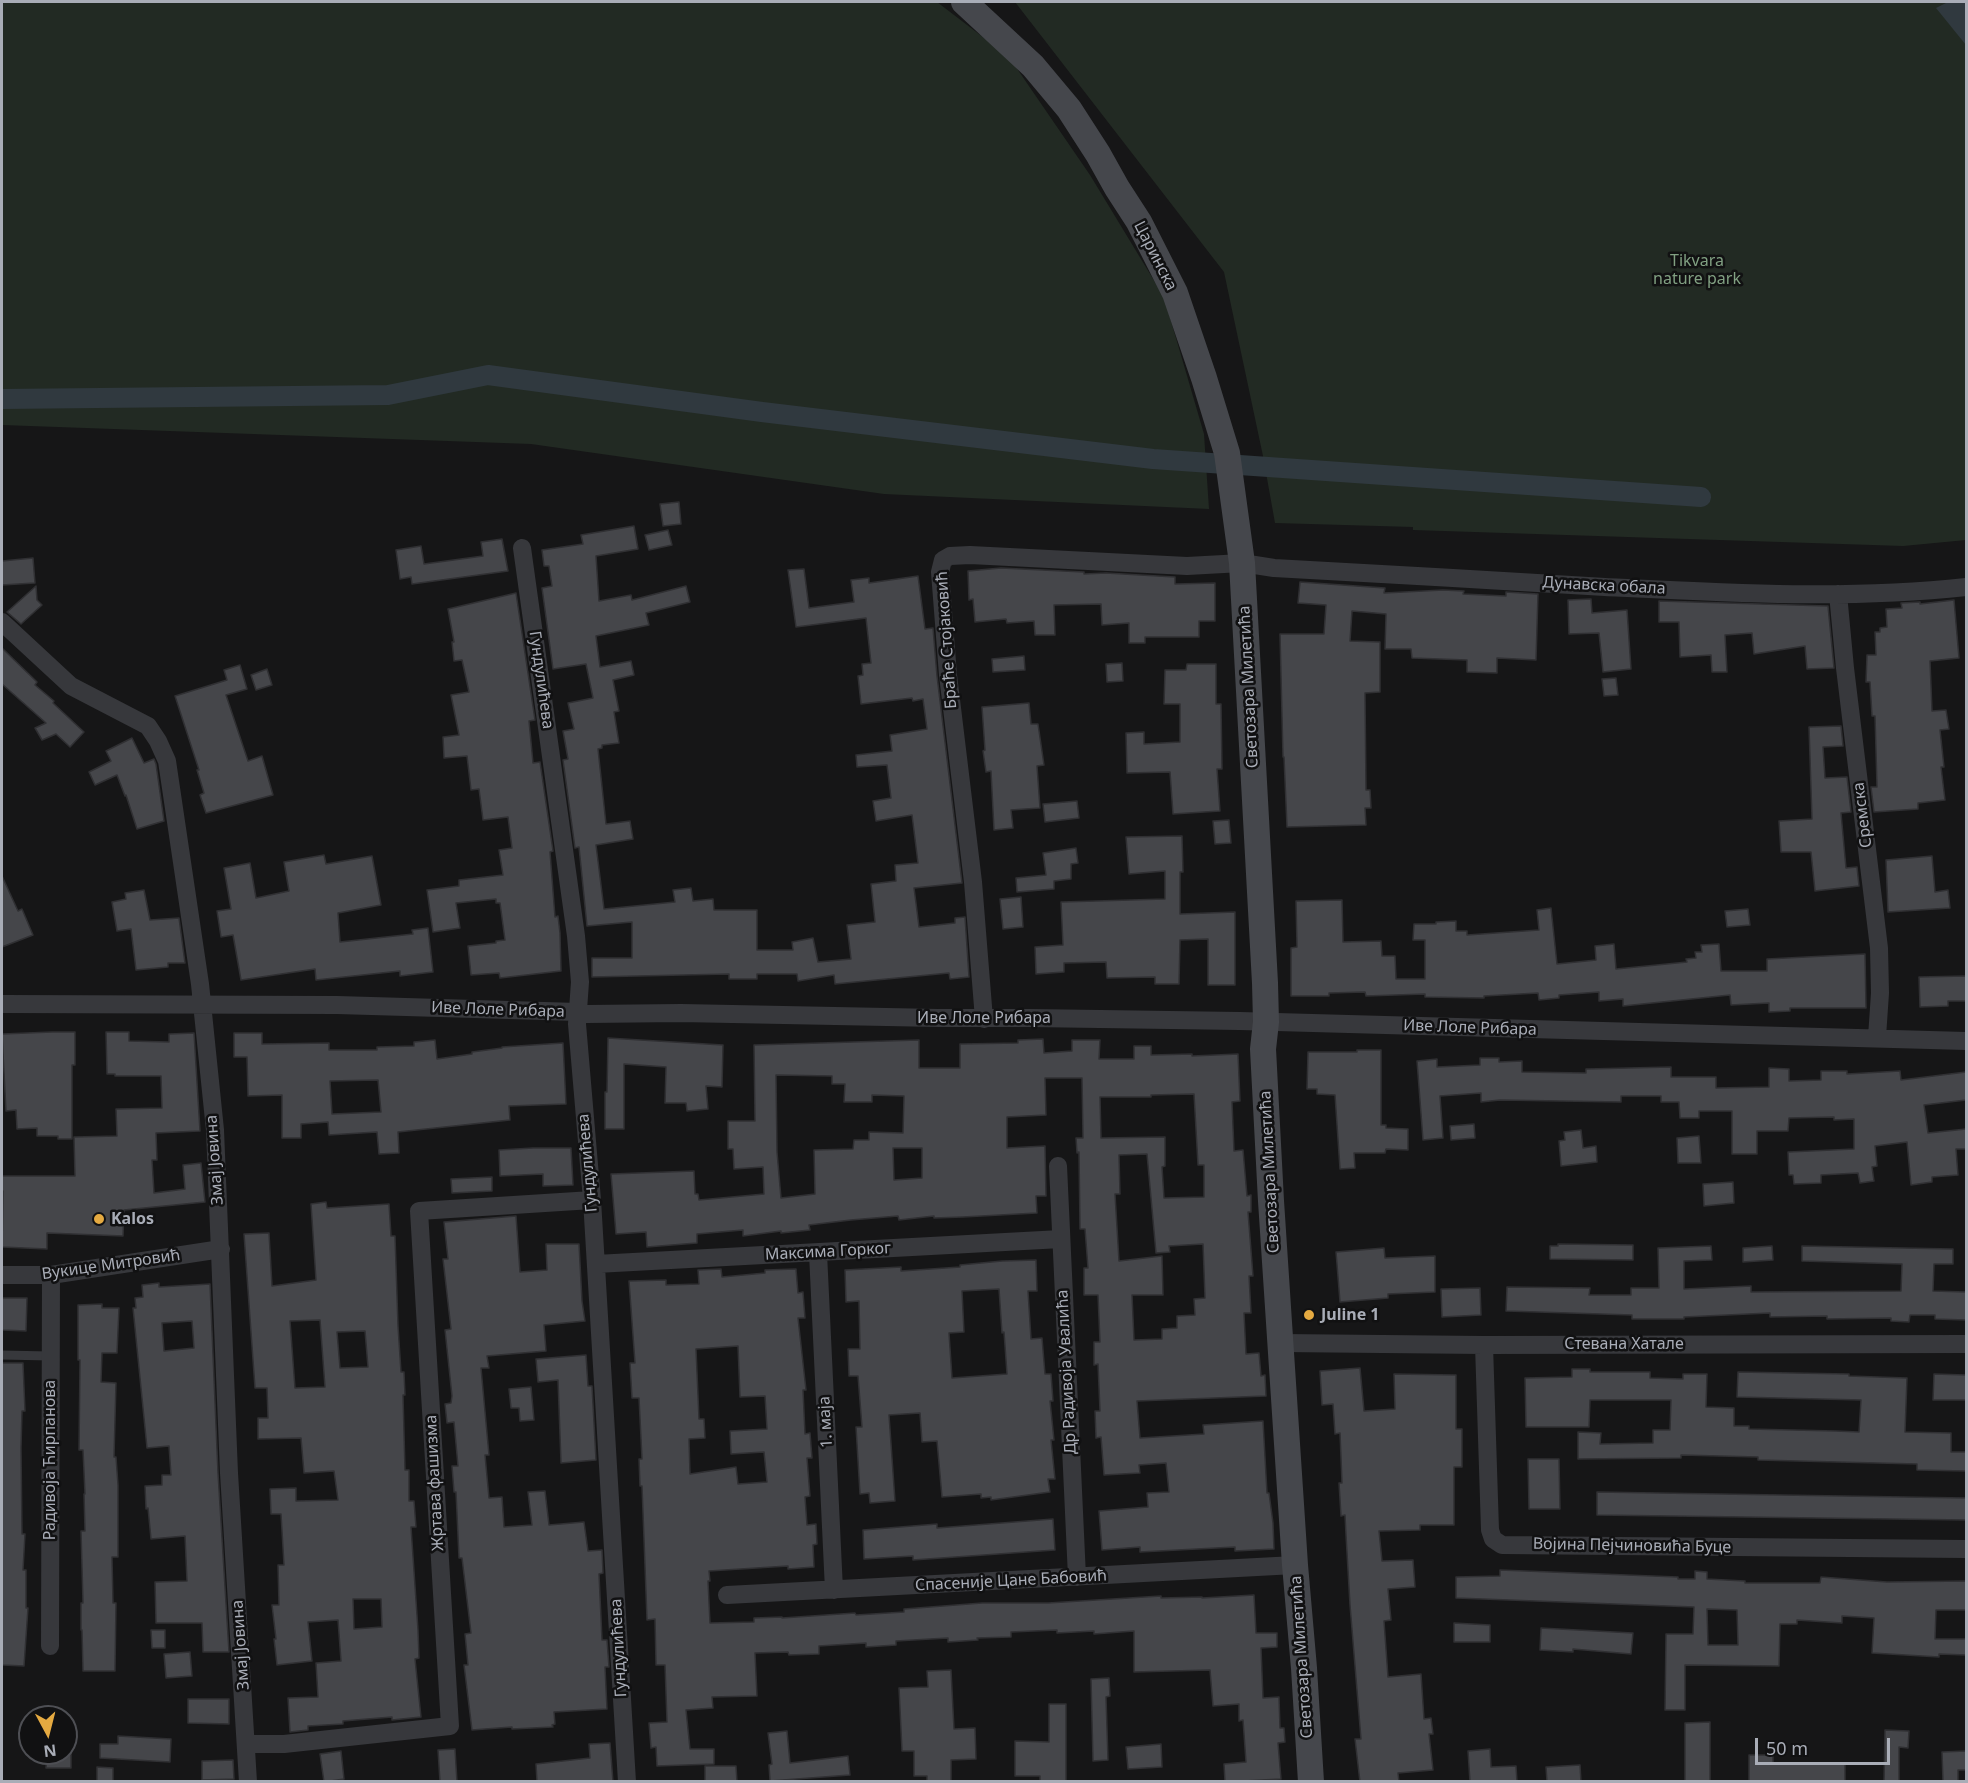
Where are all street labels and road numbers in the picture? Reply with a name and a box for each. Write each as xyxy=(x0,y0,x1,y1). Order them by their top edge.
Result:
street label: Царинска xyxy=(1129,218,1181,294)
street label: Браће Стојаковић xyxy=(933,571,961,709)
street label: Дунавска обала xyxy=(1542,573,1666,599)
street label: Светозара Милетића xyxy=(1235,605,1263,769)
street label: Гундулићева xyxy=(525,630,557,730)
street label: Сремска xyxy=(1849,781,1877,849)
street label: Иве Лоле Рибара xyxy=(431,998,565,1022)
street label: Иве Лоле Рибара xyxy=(917,1008,1051,1028)
street label: Иве Лоле Рибара xyxy=(1403,1016,1537,1040)
street label: Светозара Милетића xyxy=(1256,1090,1284,1254)
street label: Гундулићева xyxy=(574,1113,602,1213)
street label: Змај Јовина xyxy=(202,1114,228,1206)
street label: Максима Горког xyxy=(764,1239,892,1265)
street label: Вукице Митровић xyxy=(41,1246,181,1284)
street label: Др Радивоја Увалића xyxy=(1053,1289,1081,1455)
street label: Стевана Хатале xyxy=(1564,1334,1684,1354)
street label: Радивоја Ћирпанова xyxy=(40,1380,60,1540)
street label: 1. маја xyxy=(815,1396,837,1448)
street label: Жртава фашизма xyxy=(422,1414,448,1552)
street label: Војина Пејчиновића Буце xyxy=(1533,1535,1731,1557)
street label: Спасеније Цане Бабовић xyxy=(914,1566,1108,1596)
street label: Светозара Милетића xyxy=(1287,1575,1317,1739)
street label: Гундулићева xyxy=(607,1598,631,1698)
street label: Змај Јовина xyxy=(228,1599,254,1691)

